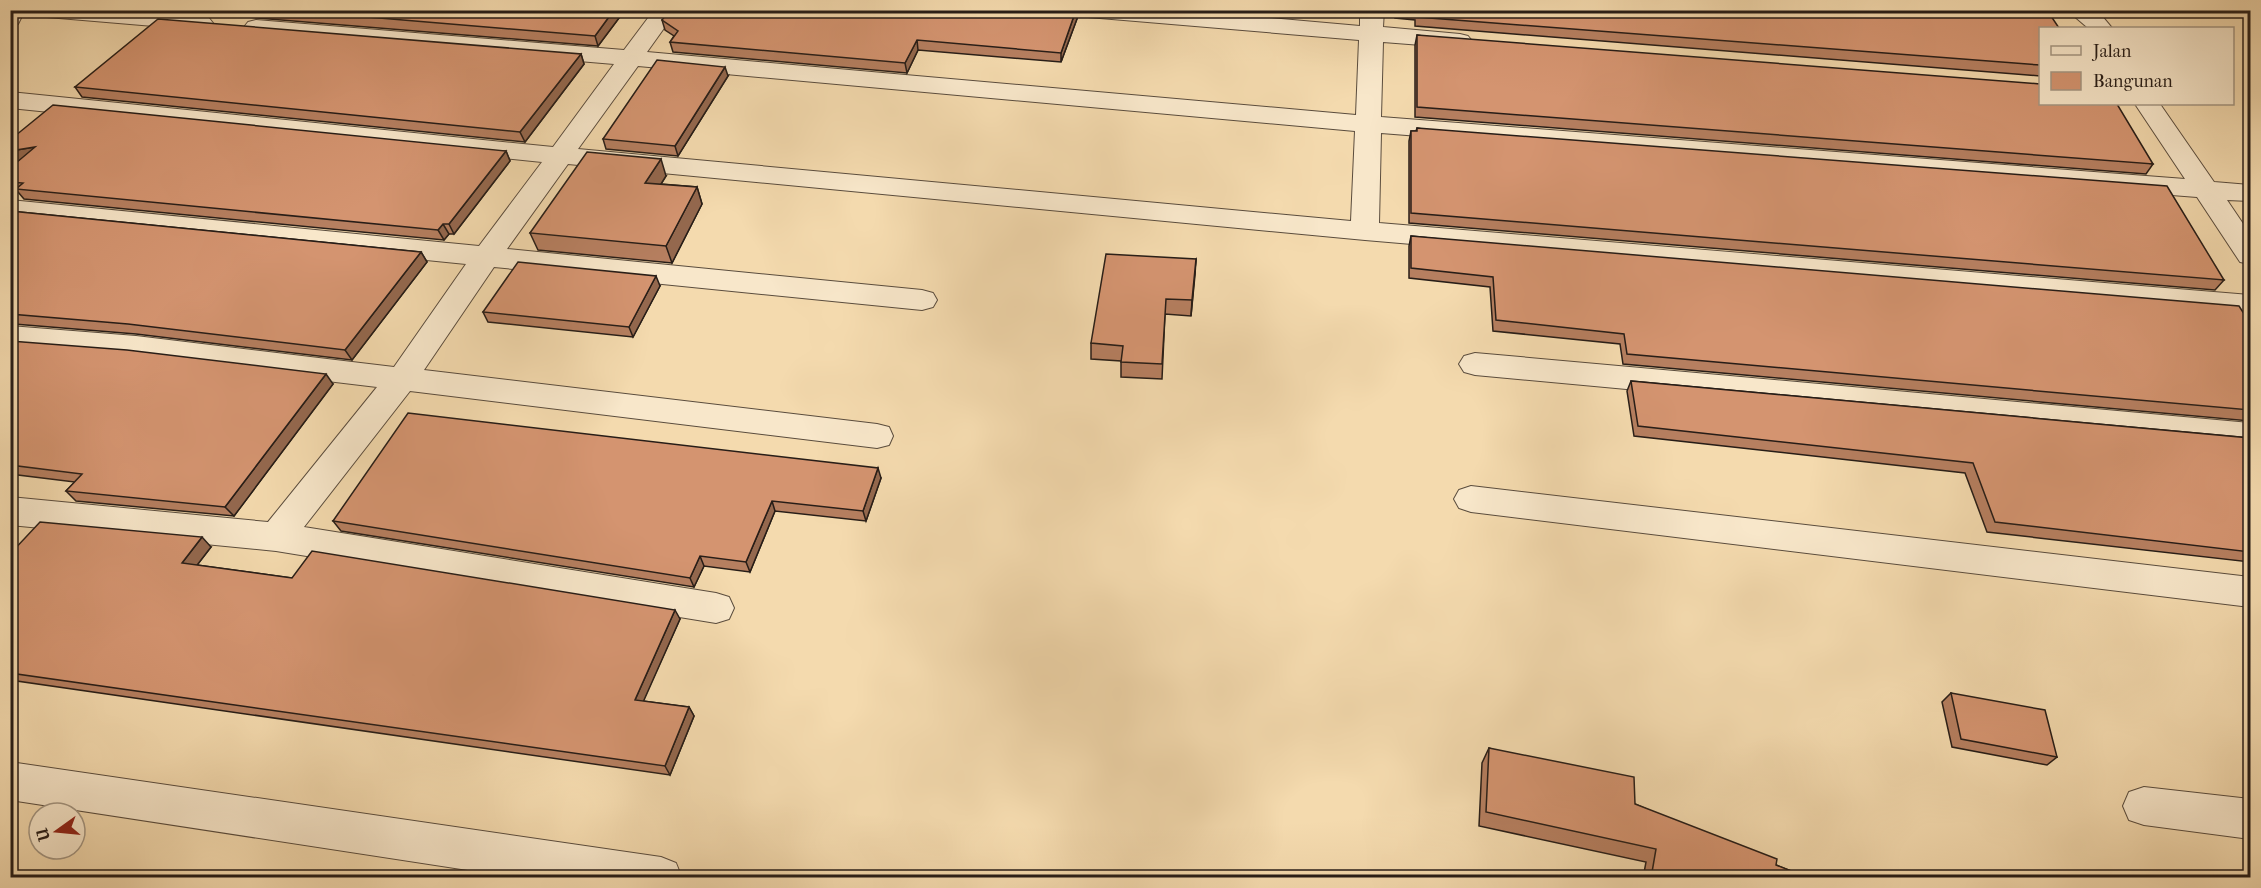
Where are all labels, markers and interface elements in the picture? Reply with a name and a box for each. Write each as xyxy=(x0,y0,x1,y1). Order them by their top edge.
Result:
legend xyxy=(2039,27,2234,105)
text: Jalan xyxy=(2091,41,2132,62)
text: Bangunan xyxy=(2093,71,2173,92)
north arrow xyxy=(27,801,87,861)
text: U xyxy=(32,826,54,844)

